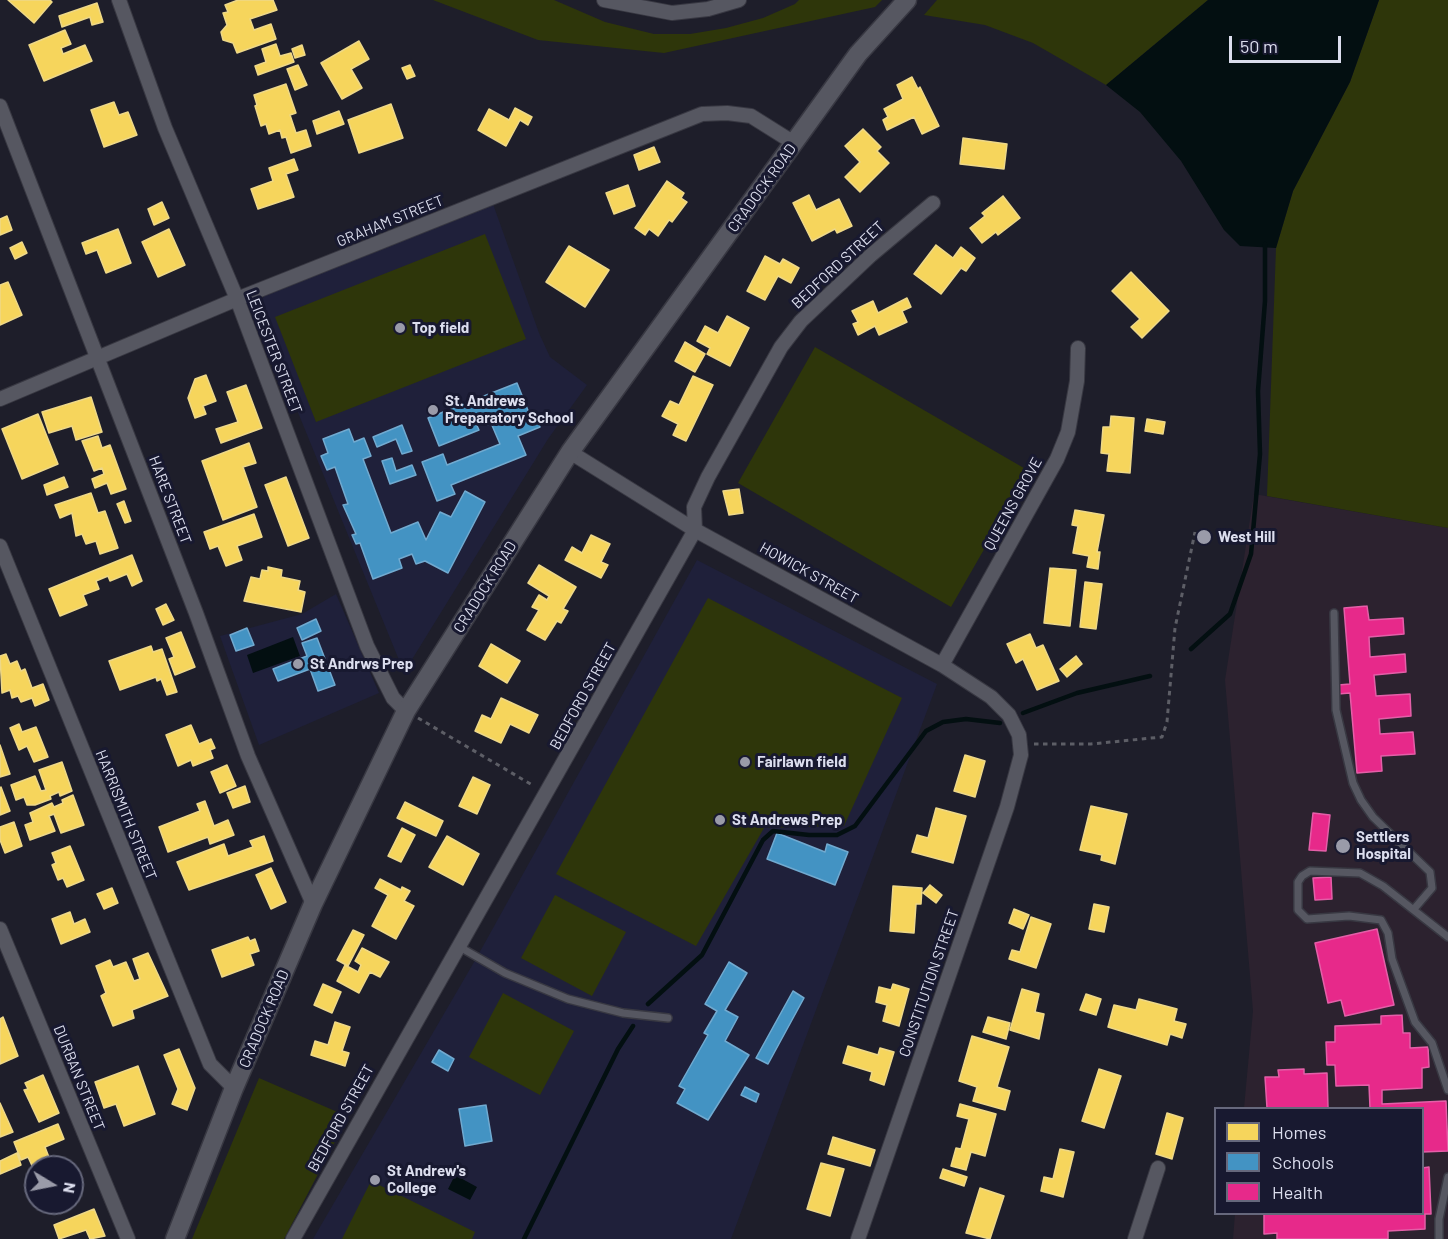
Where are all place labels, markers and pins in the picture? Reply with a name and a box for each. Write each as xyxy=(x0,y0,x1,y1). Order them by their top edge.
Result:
place label: Top field xyxy=(412,319,469,337)
marker: Top field xyxy=(393,321,407,335)
place label: St. Andrews Preparatory School xyxy=(445,392,573,427)
marker: St. Andrews Preparatory School xyxy=(426,403,440,417)
marker: West Hill xyxy=(1195,528,1213,546)
place label: West Hill xyxy=(1218,528,1275,546)
place label: St Andrws Prep xyxy=(310,655,413,673)
marker: St Andrws Prep xyxy=(291,657,305,671)
place label: Fairlawn field xyxy=(757,753,846,771)
marker: Fairlawn field xyxy=(738,755,752,769)
place label: St Andrews Prep xyxy=(732,811,843,829)
marker: St Andrews Prep xyxy=(713,813,727,827)
place label: Settlers Hospital xyxy=(1356,828,1411,863)
marker: Settlers Hospital xyxy=(1334,837,1352,855)
place label: St Andrew's College xyxy=(387,1162,466,1197)
marker: St Andrew's College xyxy=(368,1173,382,1187)

